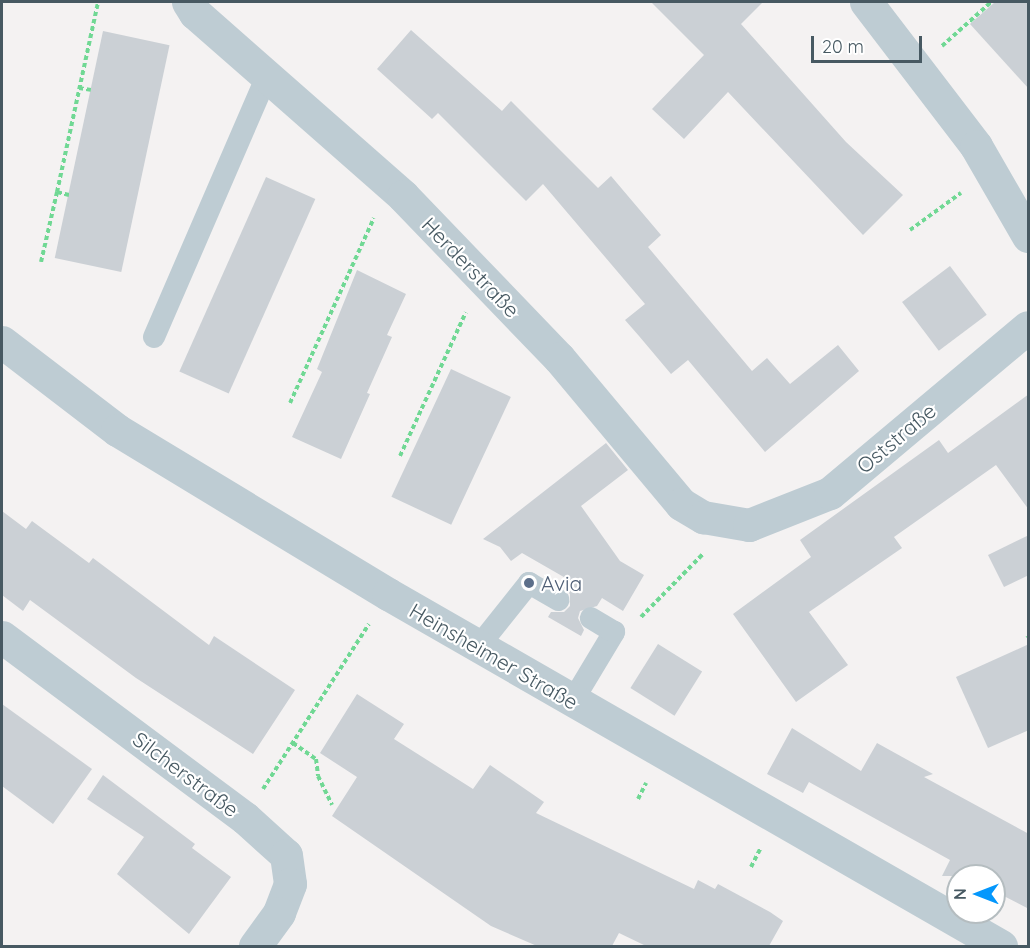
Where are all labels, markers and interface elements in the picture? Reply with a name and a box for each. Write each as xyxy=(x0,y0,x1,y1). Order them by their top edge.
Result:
scale bar xyxy=(814,24,925,62)
text: 20 m xyxy=(822,35,864,58)
street label: Herderstraße xyxy=(417,212,525,322)
street label: Oststraße xyxy=(851,398,941,478)
place label: Avia xyxy=(541,570,582,596)
marker: Avia xyxy=(522,576,536,590)
street label: Heinsheimer Straße xyxy=(405,597,583,715)
street label: Silcherstraße xyxy=(128,726,244,822)
north arrow xyxy=(946,864,1006,924)
text: N xyxy=(950,888,970,900)

